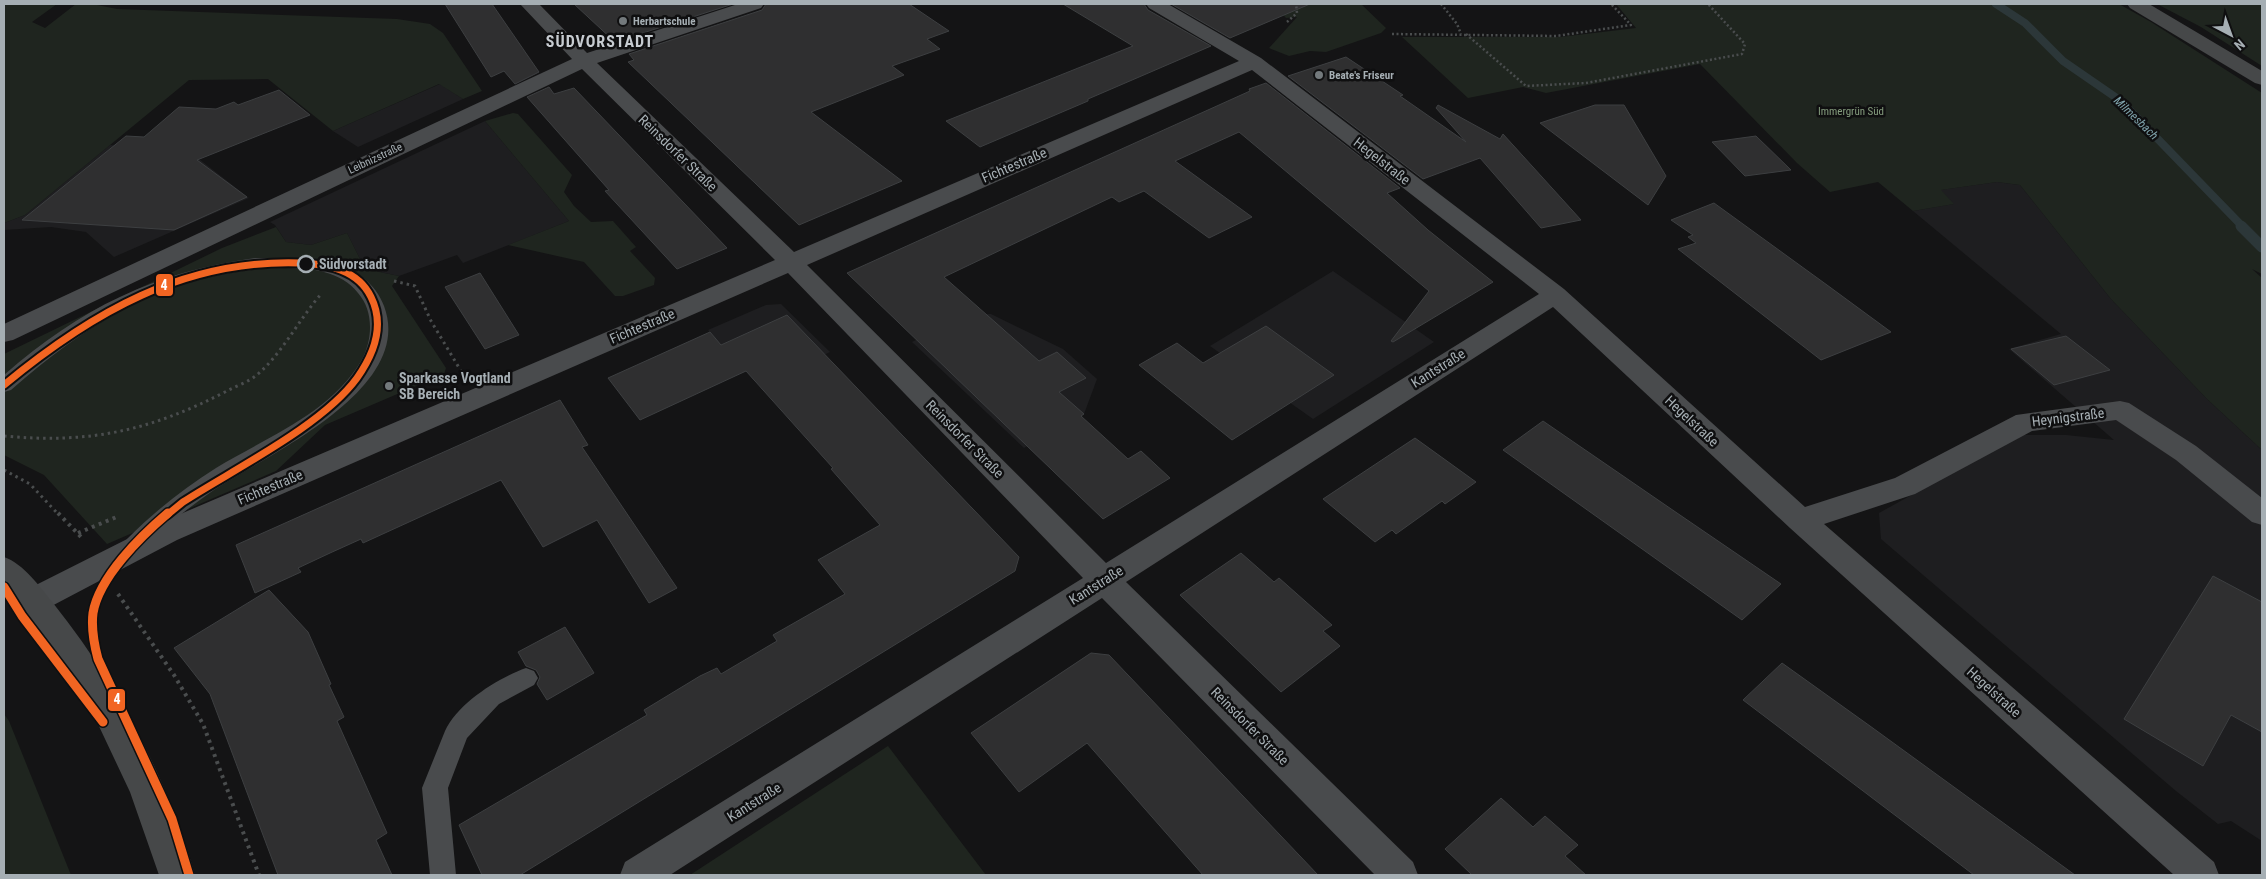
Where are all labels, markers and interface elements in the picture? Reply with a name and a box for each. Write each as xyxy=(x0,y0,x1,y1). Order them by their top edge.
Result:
north arrow xyxy=(2206,10,2256,60)
marker: Herbartschule xyxy=(617,15,629,27)
place label: Herbartschule xyxy=(633,15,695,28)
district label: SÜDVORSTADT xyxy=(546,32,654,51)
text: N xyxy=(2231,36,2248,54)
marker: Beate's Friseur xyxy=(1313,69,1325,81)
place label: Beate's Friseur xyxy=(1329,69,1394,82)
water label: Milmesbach xyxy=(2111,94,2161,143)
park label: Immergrün Süd xyxy=(1818,105,1884,118)
street label: Reinsdorfer Straße xyxy=(635,111,721,195)
street label: Hegelstraße xyxy=(1351,134,1414,188)
street label: Leibnizstraße xyxy=(346,140,405,177)
street label: Fichtestraße xyxy=(979,144,1049,186)
marker: Südvorstadt xyxy=(297,255,315,273)
place label: Südvorstadt xyxy=(319,256,387,272)
line badge: 4 xyxy=(155,273,174,297)
text: 4 xyxy=(160,277,168,293)
street label: Fichtestraße xyxy=(607,305,677,347)
street label: Kantstraße xyxy=(1408,345,1468,391)
place label: Sparkasse Vogtland SB Bereich xyxy=(399,370,511,402)
marker: Sparkasse Vogtland SB Bereich xyxy=(383,380,395,392)
street label: Hegelstraße xyxy=(1662,392,1722,450)
street label: Reinsdorfer Straße xyxy=(923,397,1007,481)
street label: Heynigstraße xyxy=(2031,405,2106,429)
street label: Fichtestraße xyxy=(235,466,305,508)
street label: Kantstraße xyxy=(1066,562,1126,608)
street label: Hegelstraße xyxy=(1964,664,2025,721)
street label: Reinsdorfer Straße xyxy=(1208,684,1292,768)
line badge: 4 xyxy=(107,688,126,712)
text: 4 xyxy=(113,691,121,707)
street label: Kantstraße xyxy=(724,779,784,825)

